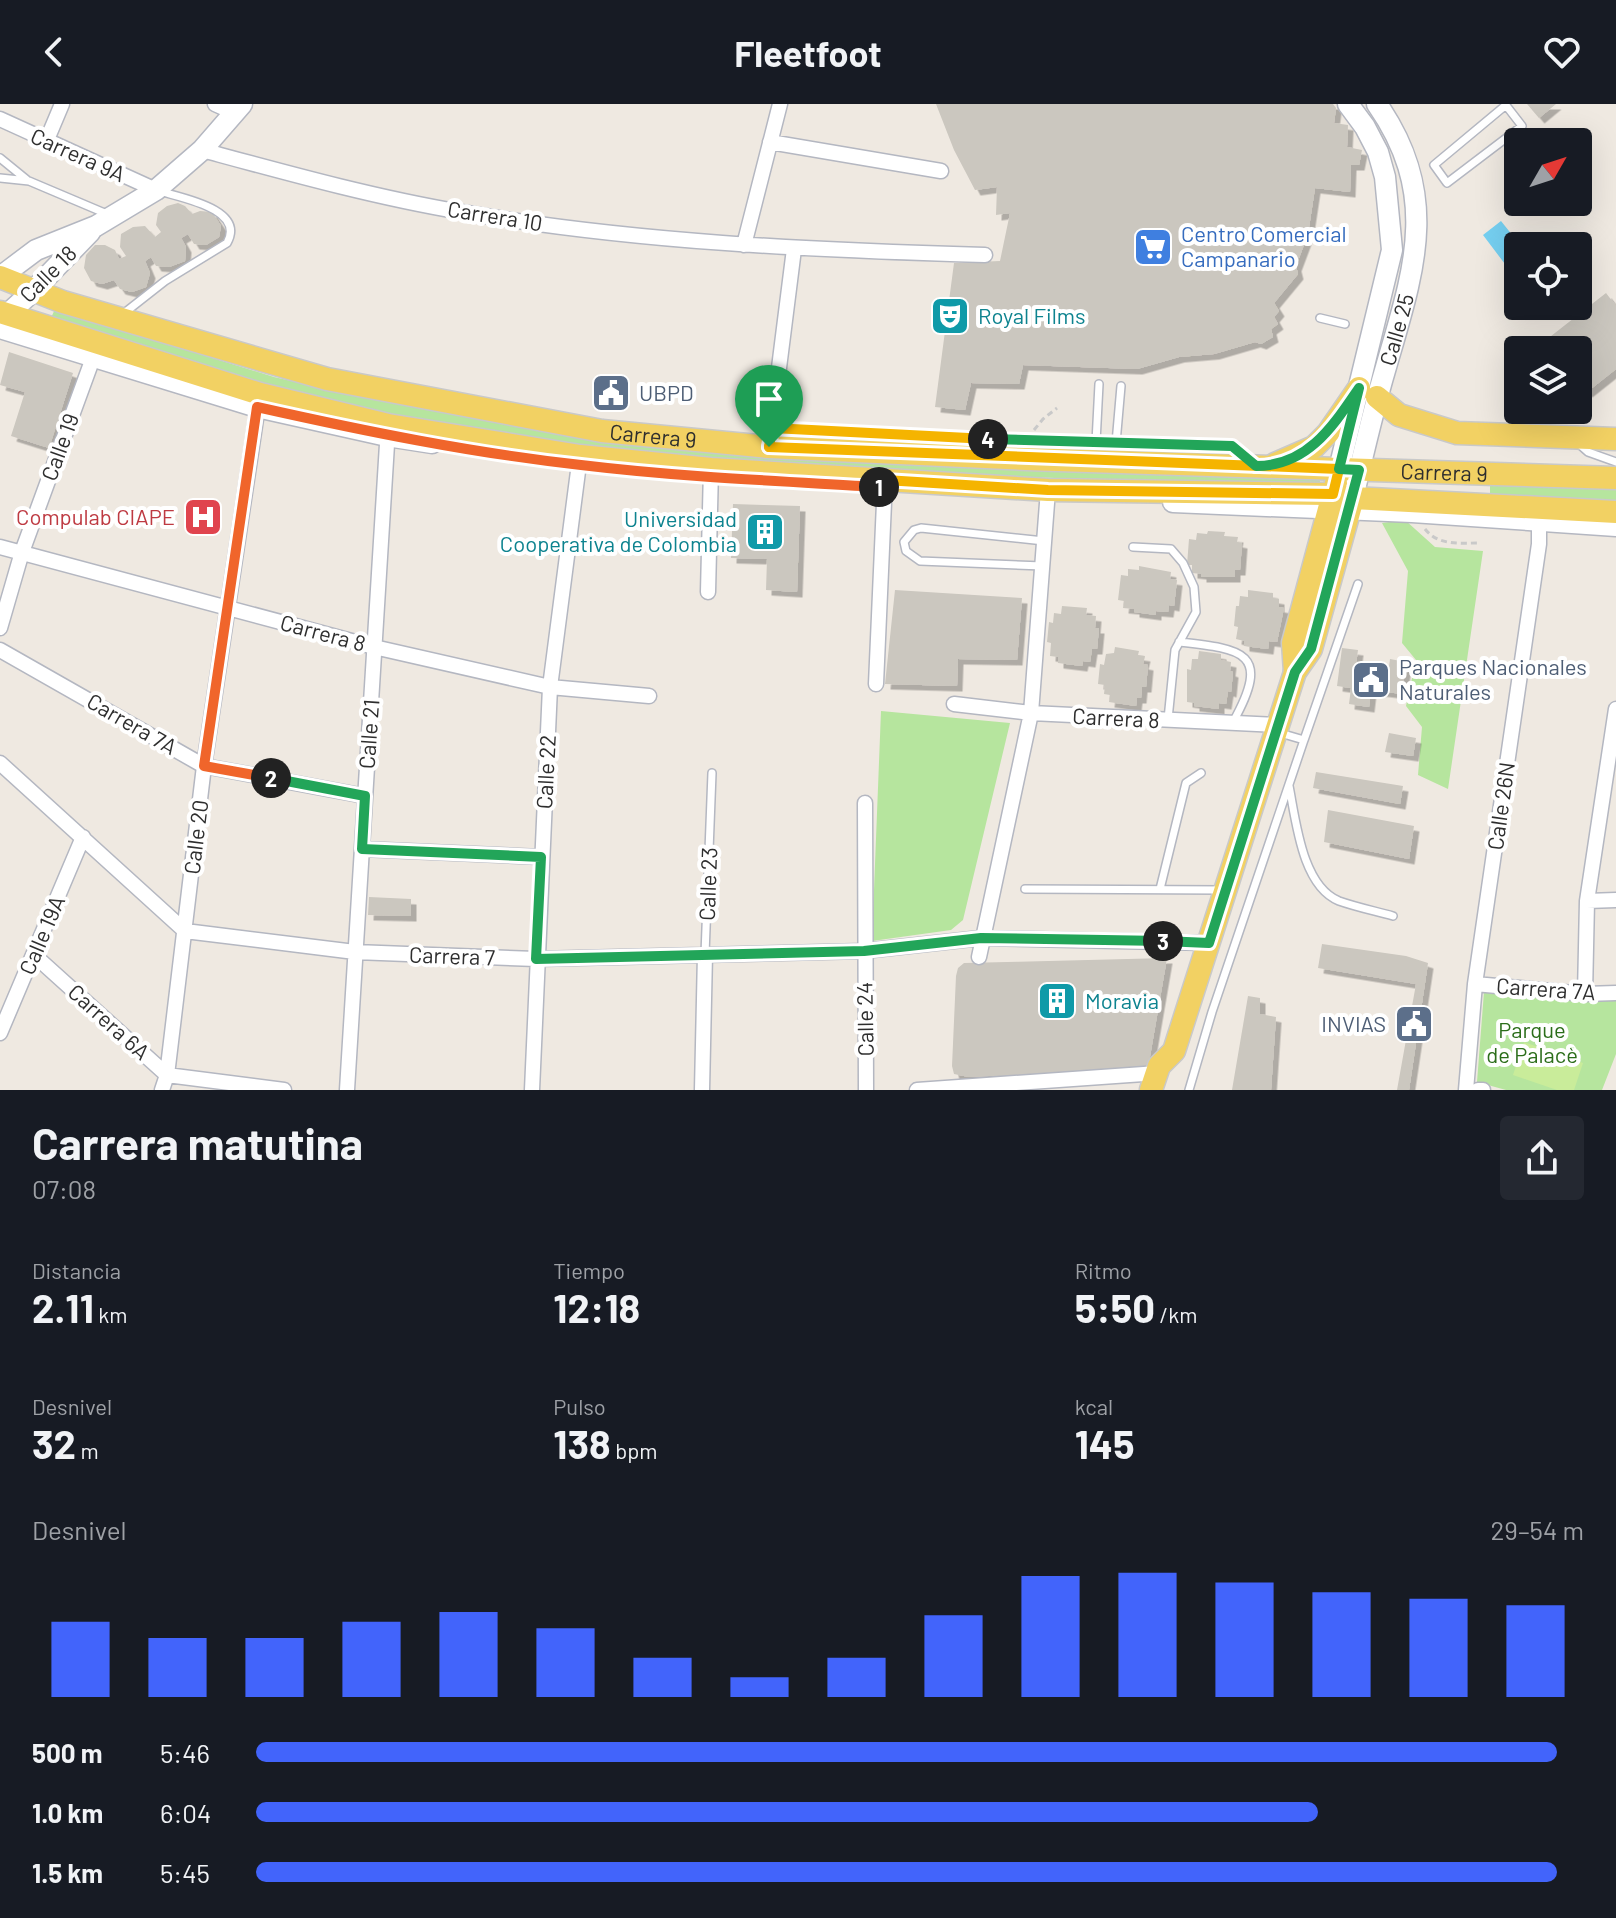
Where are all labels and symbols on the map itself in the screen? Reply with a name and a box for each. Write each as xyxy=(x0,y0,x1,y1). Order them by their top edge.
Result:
street label: Carrera 9A xyxy=(27,122,130,186)
north arrow xyxy=(1504,128,1592,216)
street label: Carrera 10 xyxy=(446,195,545,235)
place label: Centro Comercial Campanario xyxy=(1181,220,1347,271)
supermarket icon: Centro Comercial Campanario xyxy=(1132,226,1174,268)
street label: Calle 18 xyxy=(13,239,81,307)
street label: Calle 25 xyxy=(1373,291,1418,368)
theatre icon: Royal Films xyxy=(929,295,971,337)
place label: Royal Films xyxy=(978,302,1086,328)
pin xyxy=(735,365,803,447)
public building icon: UBPD xyxy=(590,372,632,414)
place label: UBPD xyxy=(639,379,694,405)
street label: Calle 19 xyxy=(35,409,83,484)
street label: Carrera 9 xyxy=(609,418,698,452)
pin: 4 xyxy=(968,419,1008,459)
street label: Carrera 9 xyxy=(1400,457,1488,486)
pin: 1 xyxy=(859,467,899,507)
hospital icon: Compulab CIAPE xyxy=(182,496,224,538)
place label: Compulab CIAPE xyxy=(16,503,175,529)
place label: Universidad Cooperativa de Colombia xyxy=(500,505,737,556)
building icon: Universidad Cooperativa de Colombia xyxy=(744,511,786,553)
street label: Carrera 8 xyxy=(278,608,369,656)
place label: Parques Nacionales Naturales xyxy=(1399,653,1587,704)
public building icon: Parques Nacionales Naturales xyxy=(1350,659,1392,701)
street label: Carrera 7A xyxy=(83,687,182,759)
street label: Calle 21 xyxy=(353,698,383,770)
street label: Carrera 8 xyxy=(1072,702,1160,732)
street label: Calle 22 xyxy=(530,734,560,810)
pin: 2 xyxy=(251,758,291,798)
street label: Calle 26N xyxy=(1481,760,1519,852)
street label: Calle 20 xyxy=(178,798,212,876)
street label: Calle 23 xyxy=(693,847,721,921)
street label: Calle 19A xyxy=(13,891,69,978)
pin: 3 xyxy=(1143,921,1183,961)
street label: Carrera 7 xyxy=(409,941,496,969)
street label: Carrera 7A xyxy=(1496,972,1597,1004)
street label: Carrera 6A xyxy=(64,978,156,1064)
building icon: Moravia xyxy=(1036,980,1078,1022)
street label: Calle 24 xyxy=(850,981,878,1057)
place label: Moravia xyxy=(1085,987,1159,1013)
public building icon: INVIAS xyxy=(1393,1003,1435,1045)
place label: INVIAS xyxy=(1321,1010,1386,1036)
park label: Parque de Palacè xyxy=(1486,1016,1578,1067)

